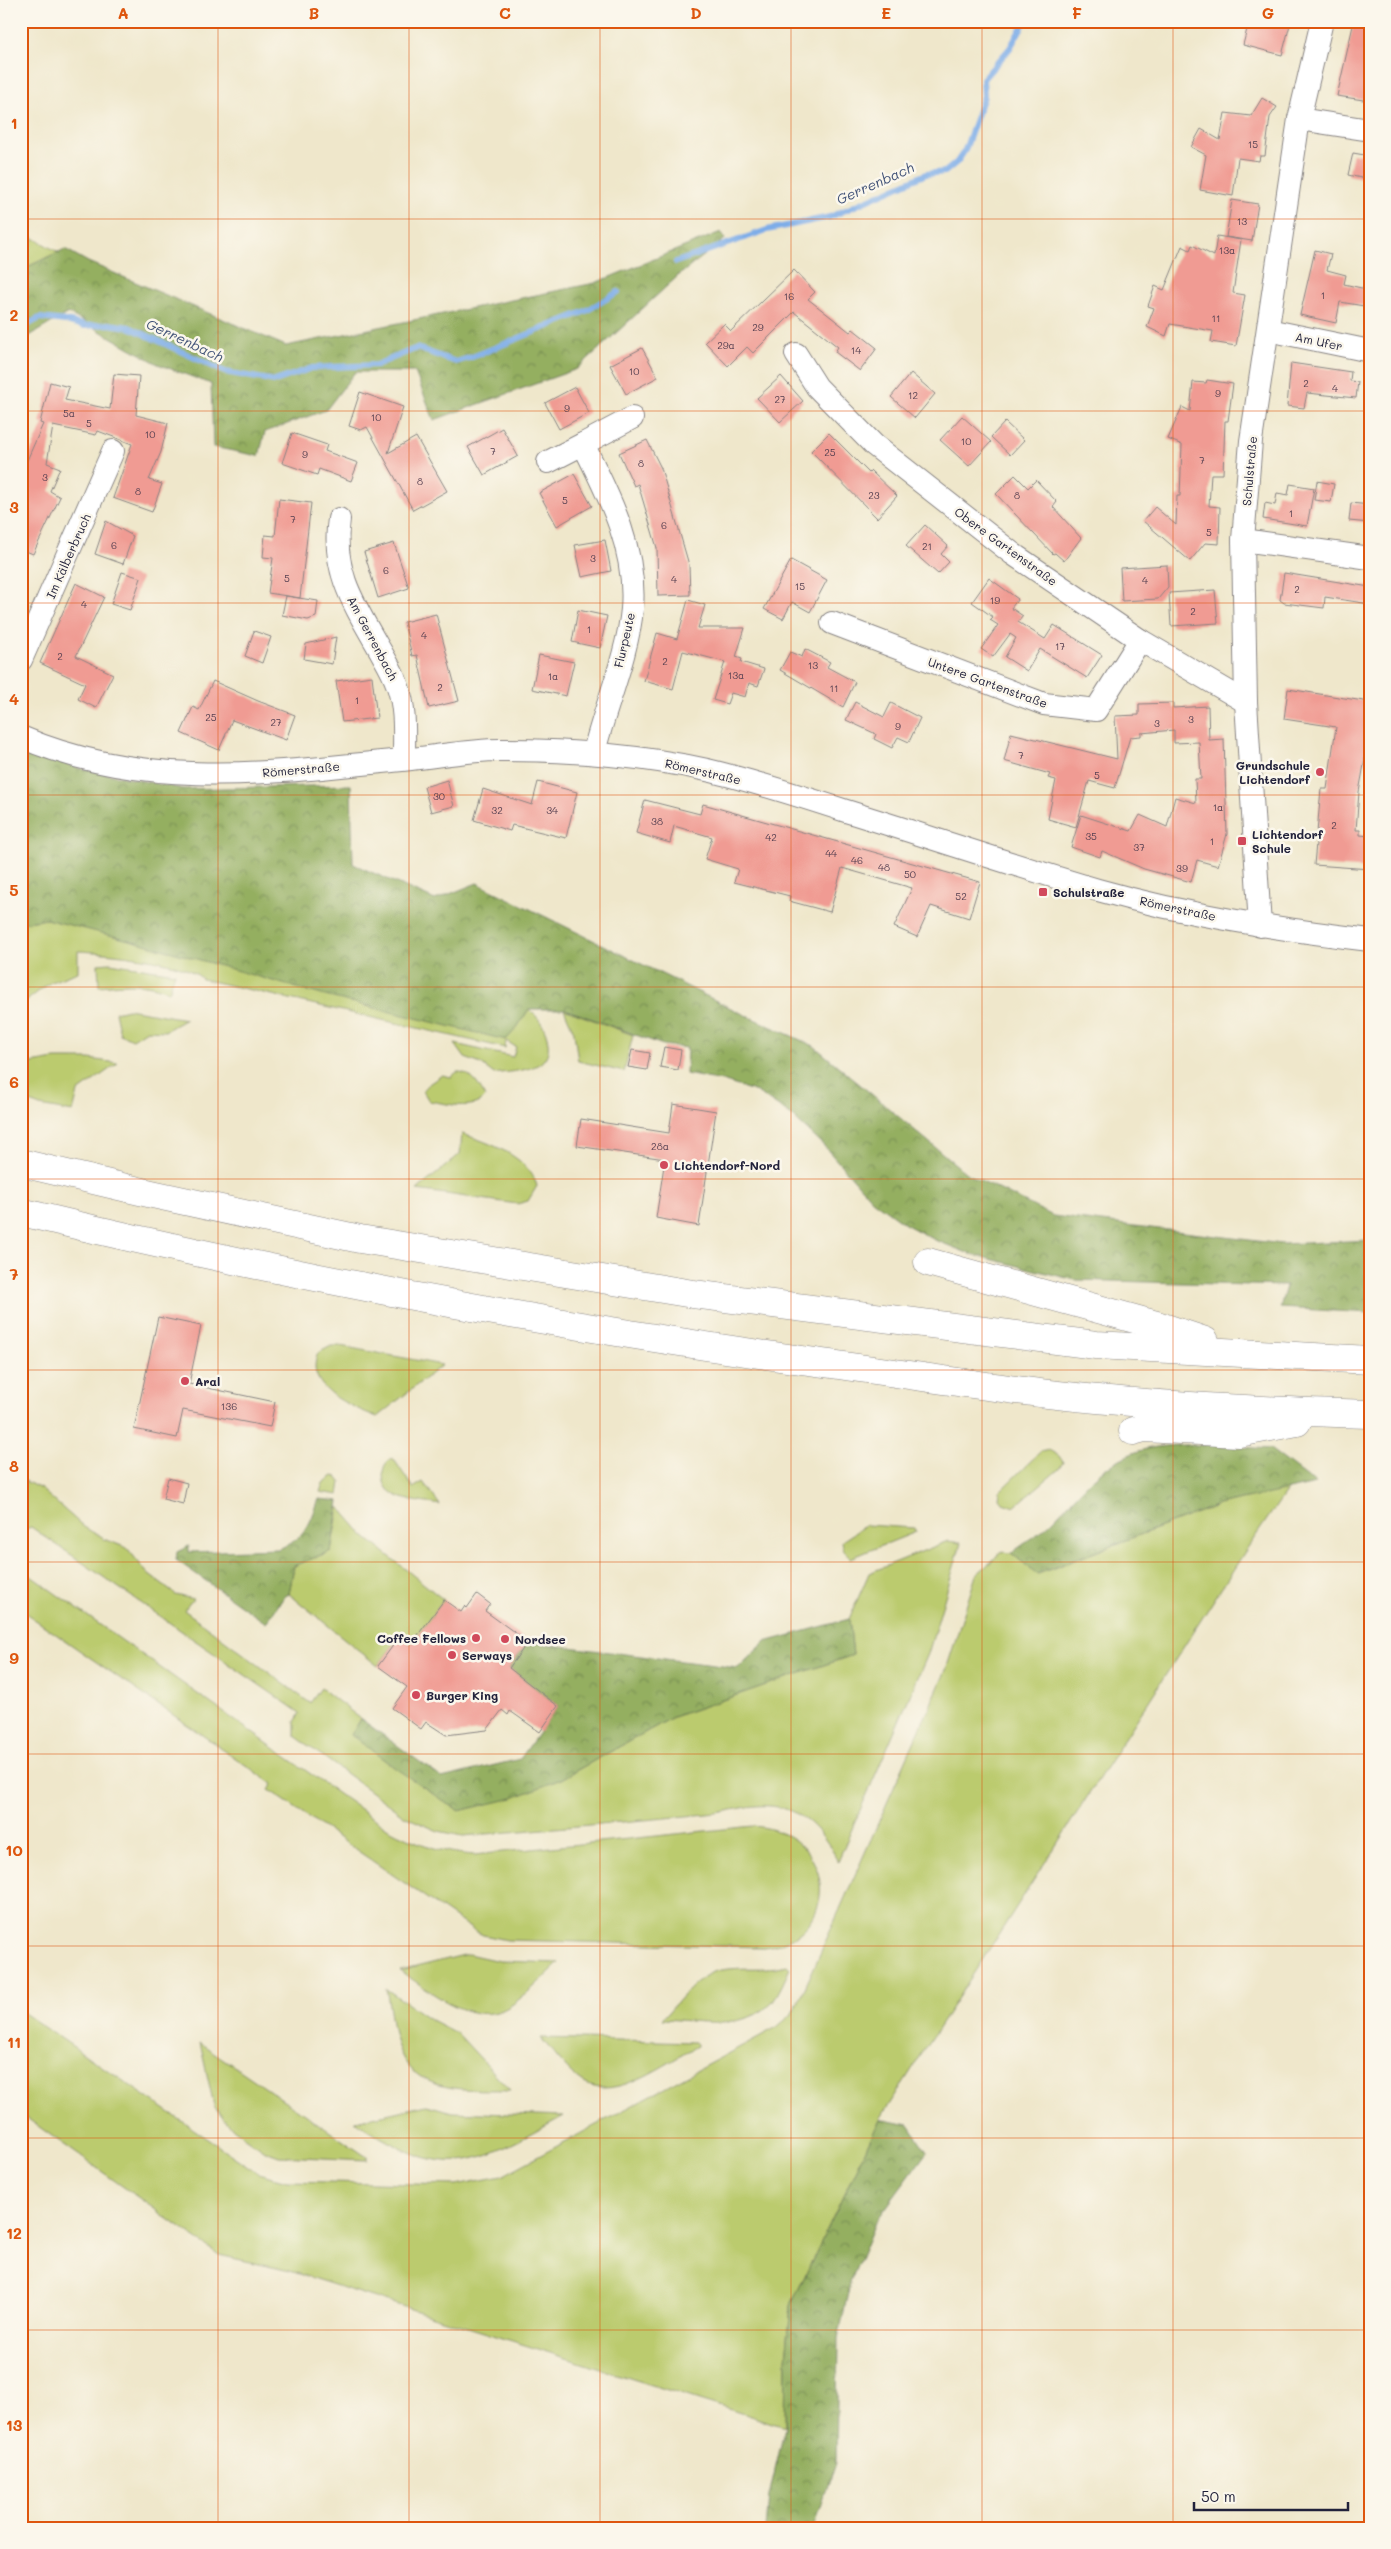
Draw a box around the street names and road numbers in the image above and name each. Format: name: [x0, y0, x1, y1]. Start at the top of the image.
street label: Am Ufer: [1294, 328, 1344, 354]
street label: Schulstraße: [1238, 436, 1260, 506]
street label: Obere Gartenstraße: [951, 503, 1061, 589]
street label: Im Kälberbruch: [42, 511, 94, 601]
street label: Am Gerrenbach: [344, 593, 402, 683]
street label: Flurpeute: [610, 611, 638, 669]
street label: Untere Gartenstraße: [926, 653, 1050, 711]
street label: Römerstraße: [663, 754, 743, 788]
street label: Römerstraße: [262, 758, 340, 780]
street label: Römerstraße: [1138, 892, 1218, 924]

